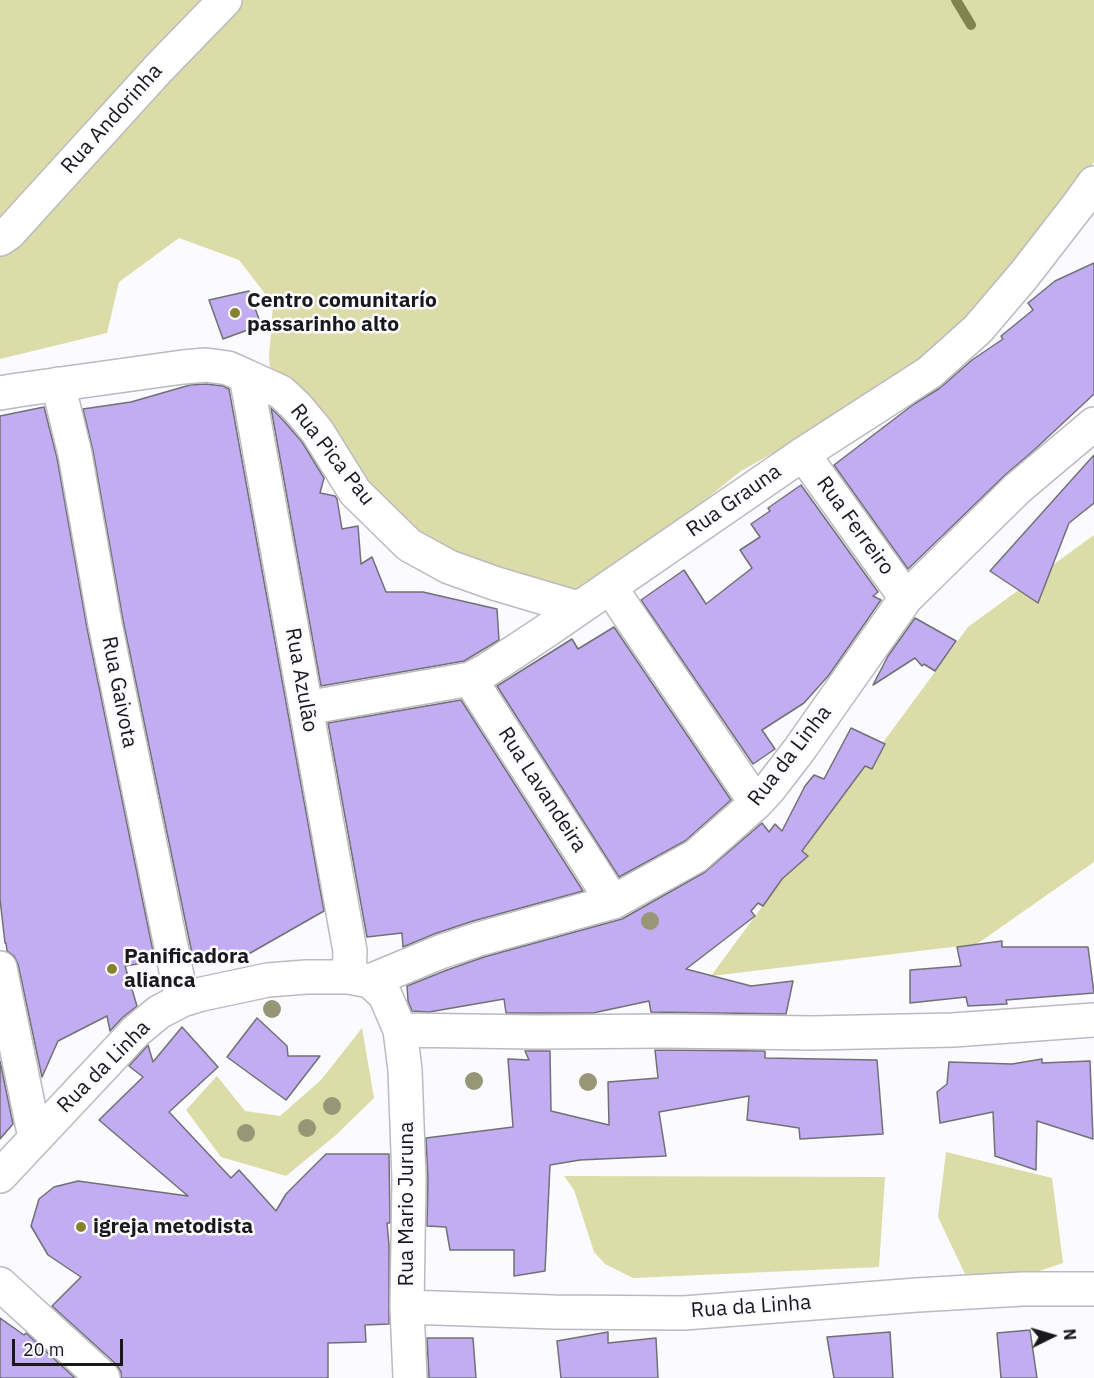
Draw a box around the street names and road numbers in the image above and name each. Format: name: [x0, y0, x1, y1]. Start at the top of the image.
street label: Rua Andorinha: [56, 59, 168, 179]
street label: Rua Pica Pau: [285, 399, 379, 511]
street label: Rua Grauna: [682, 459, 786, 543]
street label: Rua Ferreiro: [811, 472, 899, 580]
street label: Rua Azulão: [279, 626, 323, 734]
street label: Rua Gaivota: [96, 634, 142, 750]
street label: Rua da Linha: [743, 701, 837, 811]
street label: Rua Lavandeira: [492, 723, 592, 857]
street label: Rua da Linha: [52, 1015, 156, 1119]
street label: Rua Mario Juruna: [394, 1122, 420, 1286]
street label: Rua da Linha: [690, 1290, 812, 1324]

